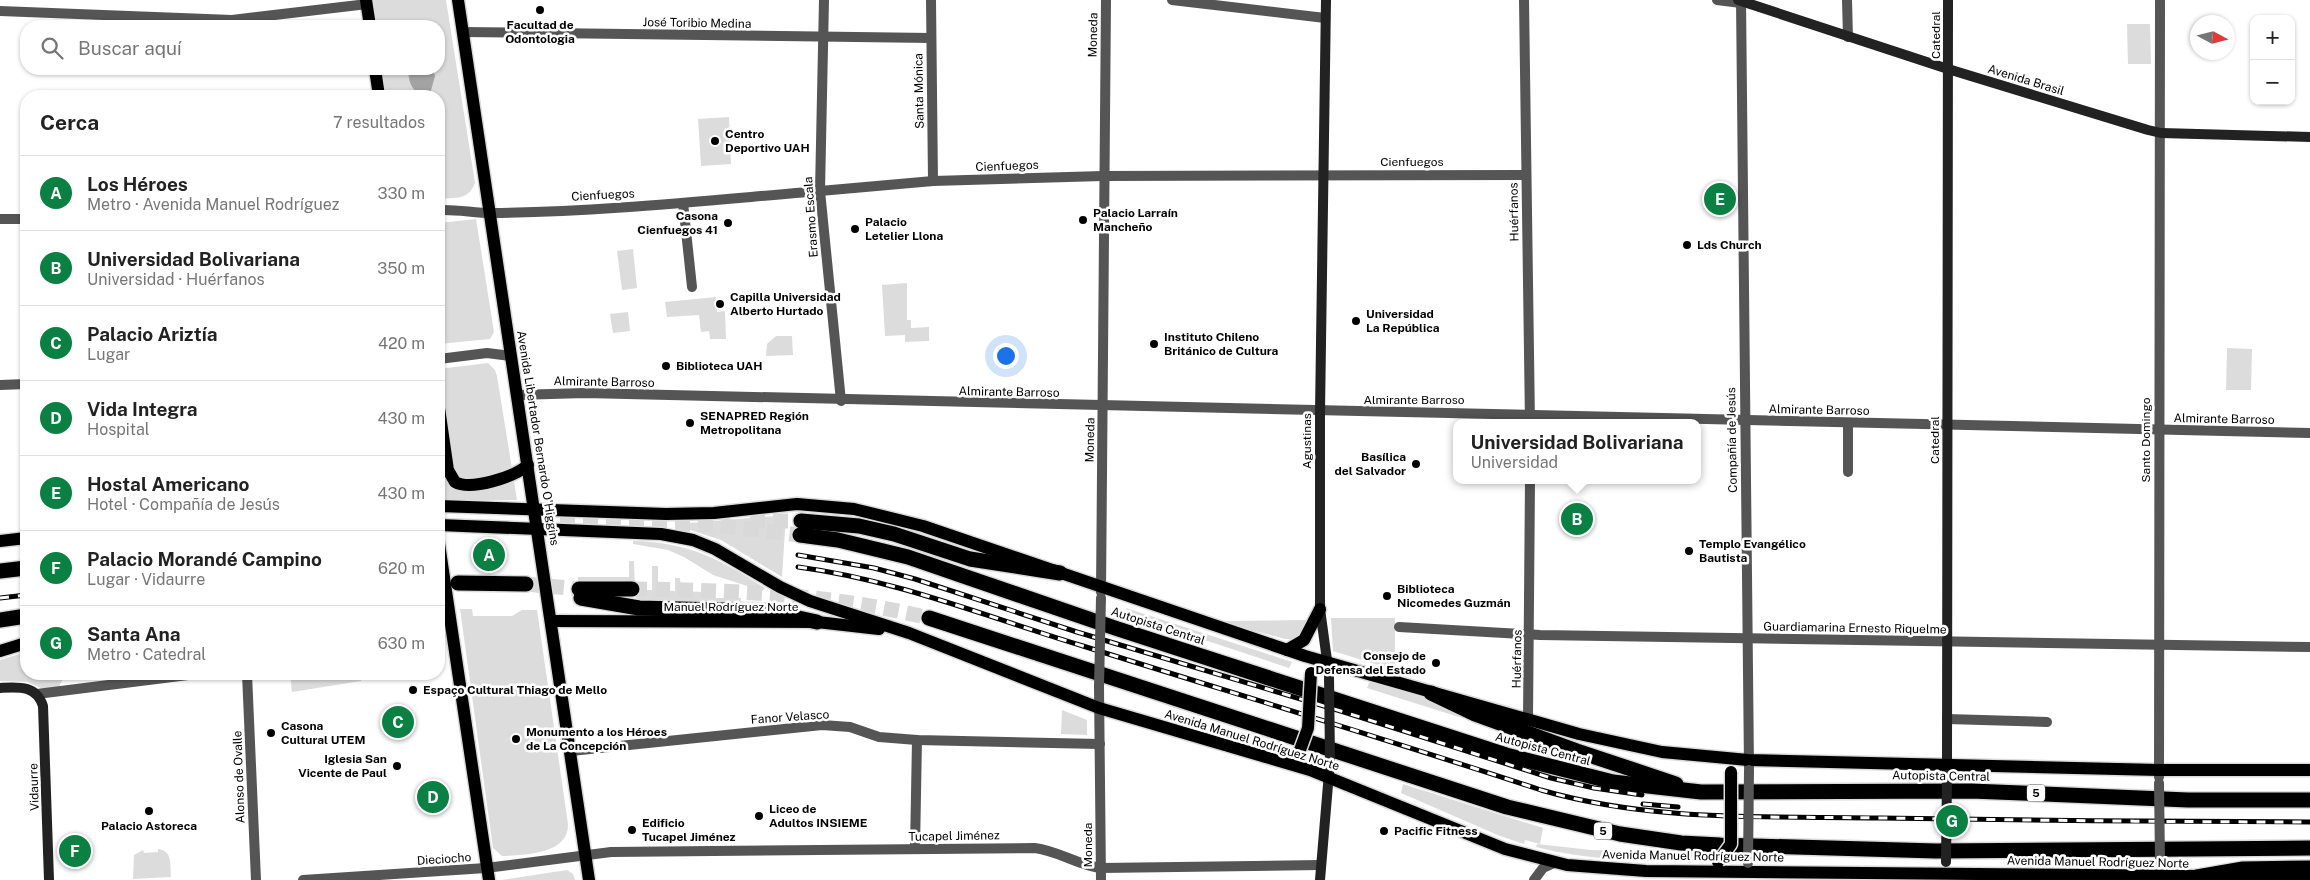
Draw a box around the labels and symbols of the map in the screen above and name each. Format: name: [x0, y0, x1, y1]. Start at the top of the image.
marker: Facultad de Odontologia: [534, 4, 546, 16]
street label: Catedral: [1929, 11, 1943, 59]
street label: Moneda: [1086, 12, 1100, 58]
street label: José Toribio Medina: [642, 15, 752, 31]
north arrow: [2190, 15, 2235, 60]
place label: Facultad de Odontologia: [505, 18, 575, 46]
street label: Santa Mónica: [911, 53, 927, 129]
street label: Avenida Brasil: [1986, 62, 2066, 98]
place label: Centro Deportivo UAH: [725, 127, 810, 155]
marker: Centro Deportivo UAH: [709, 135, 721, 147]
street label: Cienfuegos: [1380, 155, 1444, 169]
street label: Cienfuegos: [975, 158, 1039, 174]
street label: Erasmo Escala: [801, 176, 821, 258]
pin: E: [1704, 180, 1736, 218]
street label: Huérfanos: [1506, 182, 1522, 242]
street label: Cienfuegos: [571, 186, 635, 204]
place label: Palacio Larraín Mancheño: [1093, 206, 1178, 234]
place label: Casona Cienfuegos 41: [637, 209, 718, 237]
marker: Palacio Larraín Mancheño: [1077, 214, 1089, 226]
place label: Palacio Letelier Llona: [865, 215, 943, 243]
marker: Casona Cienfuegos 41: [722, 217, 734, 229]
marker: Palacio Letelier Llona: [849, 223, 861, 235]
place label: Lds Church: [1697, 238, 1762, 252]
marker: Lds Church: [1681, 239, 1693, 251]
place label: Capilla Universidad Alberto Hurtado: [730, 290, 841, 318]
marker: Capilla Universidad Alberto Hurtado: [714, 298, 726, 310]
place label: Universidad La República: [1366, 307, 1440, 335]
marker: Universidad La República: [1350, 315, 1362, 327]
street label: Avenida Libertador Bernardo O'Higgins: [514, 329, 562, 547]
place label: Instituto Chileno Británico de Cultura: [1164, 330, 1279, 358]
marker: Instituto Chileno Británico de Cultura: [1148, 338, 1160, 350]
your location: [993, 343, 1019, 369]
place label: Biblioteca UAH: [676, 359, 762, 373]
marker: Biblioteca UAH: [660, 360, 672, 372]
street label: Almirante Barroso: [553, 374, 655, 390]
street label: Almirante Barroso: [958, 384, 1060, 400]
street label: Compañía de Jesús: [1724, 387, 1740, 493]
street label: Almirante Barroso: [1363, 393, 1465, 407]
street label: Santo Domingo: [2139, 397, 2153, 482]
street label: Almirante Barroso: [1768, 402, 1870, 418]
place label: SENAPRED Región Metropolitana: [700, 409, 809, 437]
street label: Almirante Barroso: [2173, 411, 2275, 427]
street label: Agustinas: [1300, 413, 1314, 469]
street label: Catedral: [1928, 416, 1942, 464]
marker: SENAPRED Región Metropolitana: [684, 417, 696, 429]
street label: Moneda: [1083, 417, 1097, 463]
place label: Basílica del Salvador: [1334, 450, 1406, 478]
marker: Basílica del Salvador: [1410, 458, 1422, 470]
pin: B: [1561, 500, 1593, 538]
pin: A: [473, 536, 505, 574]
place label: Templo Evangélico Bautista: [1699, 537, 1806, 565]
marker: Templo Evangélico Bautista: [1683, 545, 1695, 557]
place label: Biblioteca Nicomedes Guzmán: [1397, 582, 1511, 610]
marker: Biblioteca Nicomedes Guzmán: [1381, 590, 1393, 602]
street label: Manuel Rodríguez Norte: [663, 600, 799, 614]
street label: Autopista Central: [1109, 604, 1207, 648]
street label: Guardiamarina Ernesto Riquelme: [1763, 619, 1947, 637]
street label: Huérfanos: [1509, 629, 1525, 689]
place label: Consejo de Defensa del Estado: [1315, 649, 1426, 677]
marker: Consejo de Defensa del Estado: [1430, 657, 1442, 669]
place label: Espaço Cultural Thiago de Mello: [423, 683, 607, 697]
marker: Espaço Cultural Thiago de Mello: [407, 684, 419, 696]
pin: C: [382, 703, 414, 741]
street label: Fanor Velasco: [750, 707, 830, 727]
street label: Avenida Manuel Rodríguez Norte: [1163, 707, 1341, 773]
place label: Casona Cultural UTEM: [281, 719, 365, 747]
place label: Monumento a los Héroes de La Concepción: [526, 725, 667, 753]
marker: Casona Cultural UTEM: [265, 727, 277, 739]
street label: Alonso de Ovalle: [230, 730, 248, 824]
street label: Autopista Central: [1494, 730, 1593, 769]
marker: Monumento a los Héroes de La Concepción: [510, 733, 522, 745]
place label: Iglesia San Vicente de Paul: [298, 752, 387, 780]
marker: Iglesia San Vicente de Paul: [391, 760, 403, 772]
street label: Vidaurre: [26, 763, 42, 811]
street label: Autopista Central: [1892, 768, 1990, 784]
pin: D: [417, 778, 449, 816]
road number: 5: [2027, 784, 2045, 801]
place label: Liceo de Adultos INSIEME: [769, 802, 867, 830]
pin: G: [1936, 802, 1968, 840]
marker: Palacio Astoreca: [143, 805, 155, 817]
marker: Liceo de Adultos INSIEME: [753, 810, 765, 822]
place label: Edificio Tucapel Jiménez: [642, 816, 736, 844]
place label: Palacio Astoreca: [101, 819, 197, 833]
road number: 5: [1594, 822, 1612, 839]
street label: Moneda: [1081, 823, 1095, 867]
marker: Edificio Tucapel Jiménez: [626, 824, 638, 836]
place label: Pacific Fitness: [1394, 824, 1478, 838]
marker: Pacific Fitness: [1378, 825, 1390, 837]
street label: Tucapel Jiménez: [908, 828, 1000, 844]
pin: F: [59, 832, 91, 870]
street label: Avenida Manuel Rodríguez Norte: [1602, 847, 1784, 865]
street label: Dieciocho: [416, 850, 472, 868]
street label: Avenida Manuel Rodríguez Norte: [2007, 853, 2189, 871]

